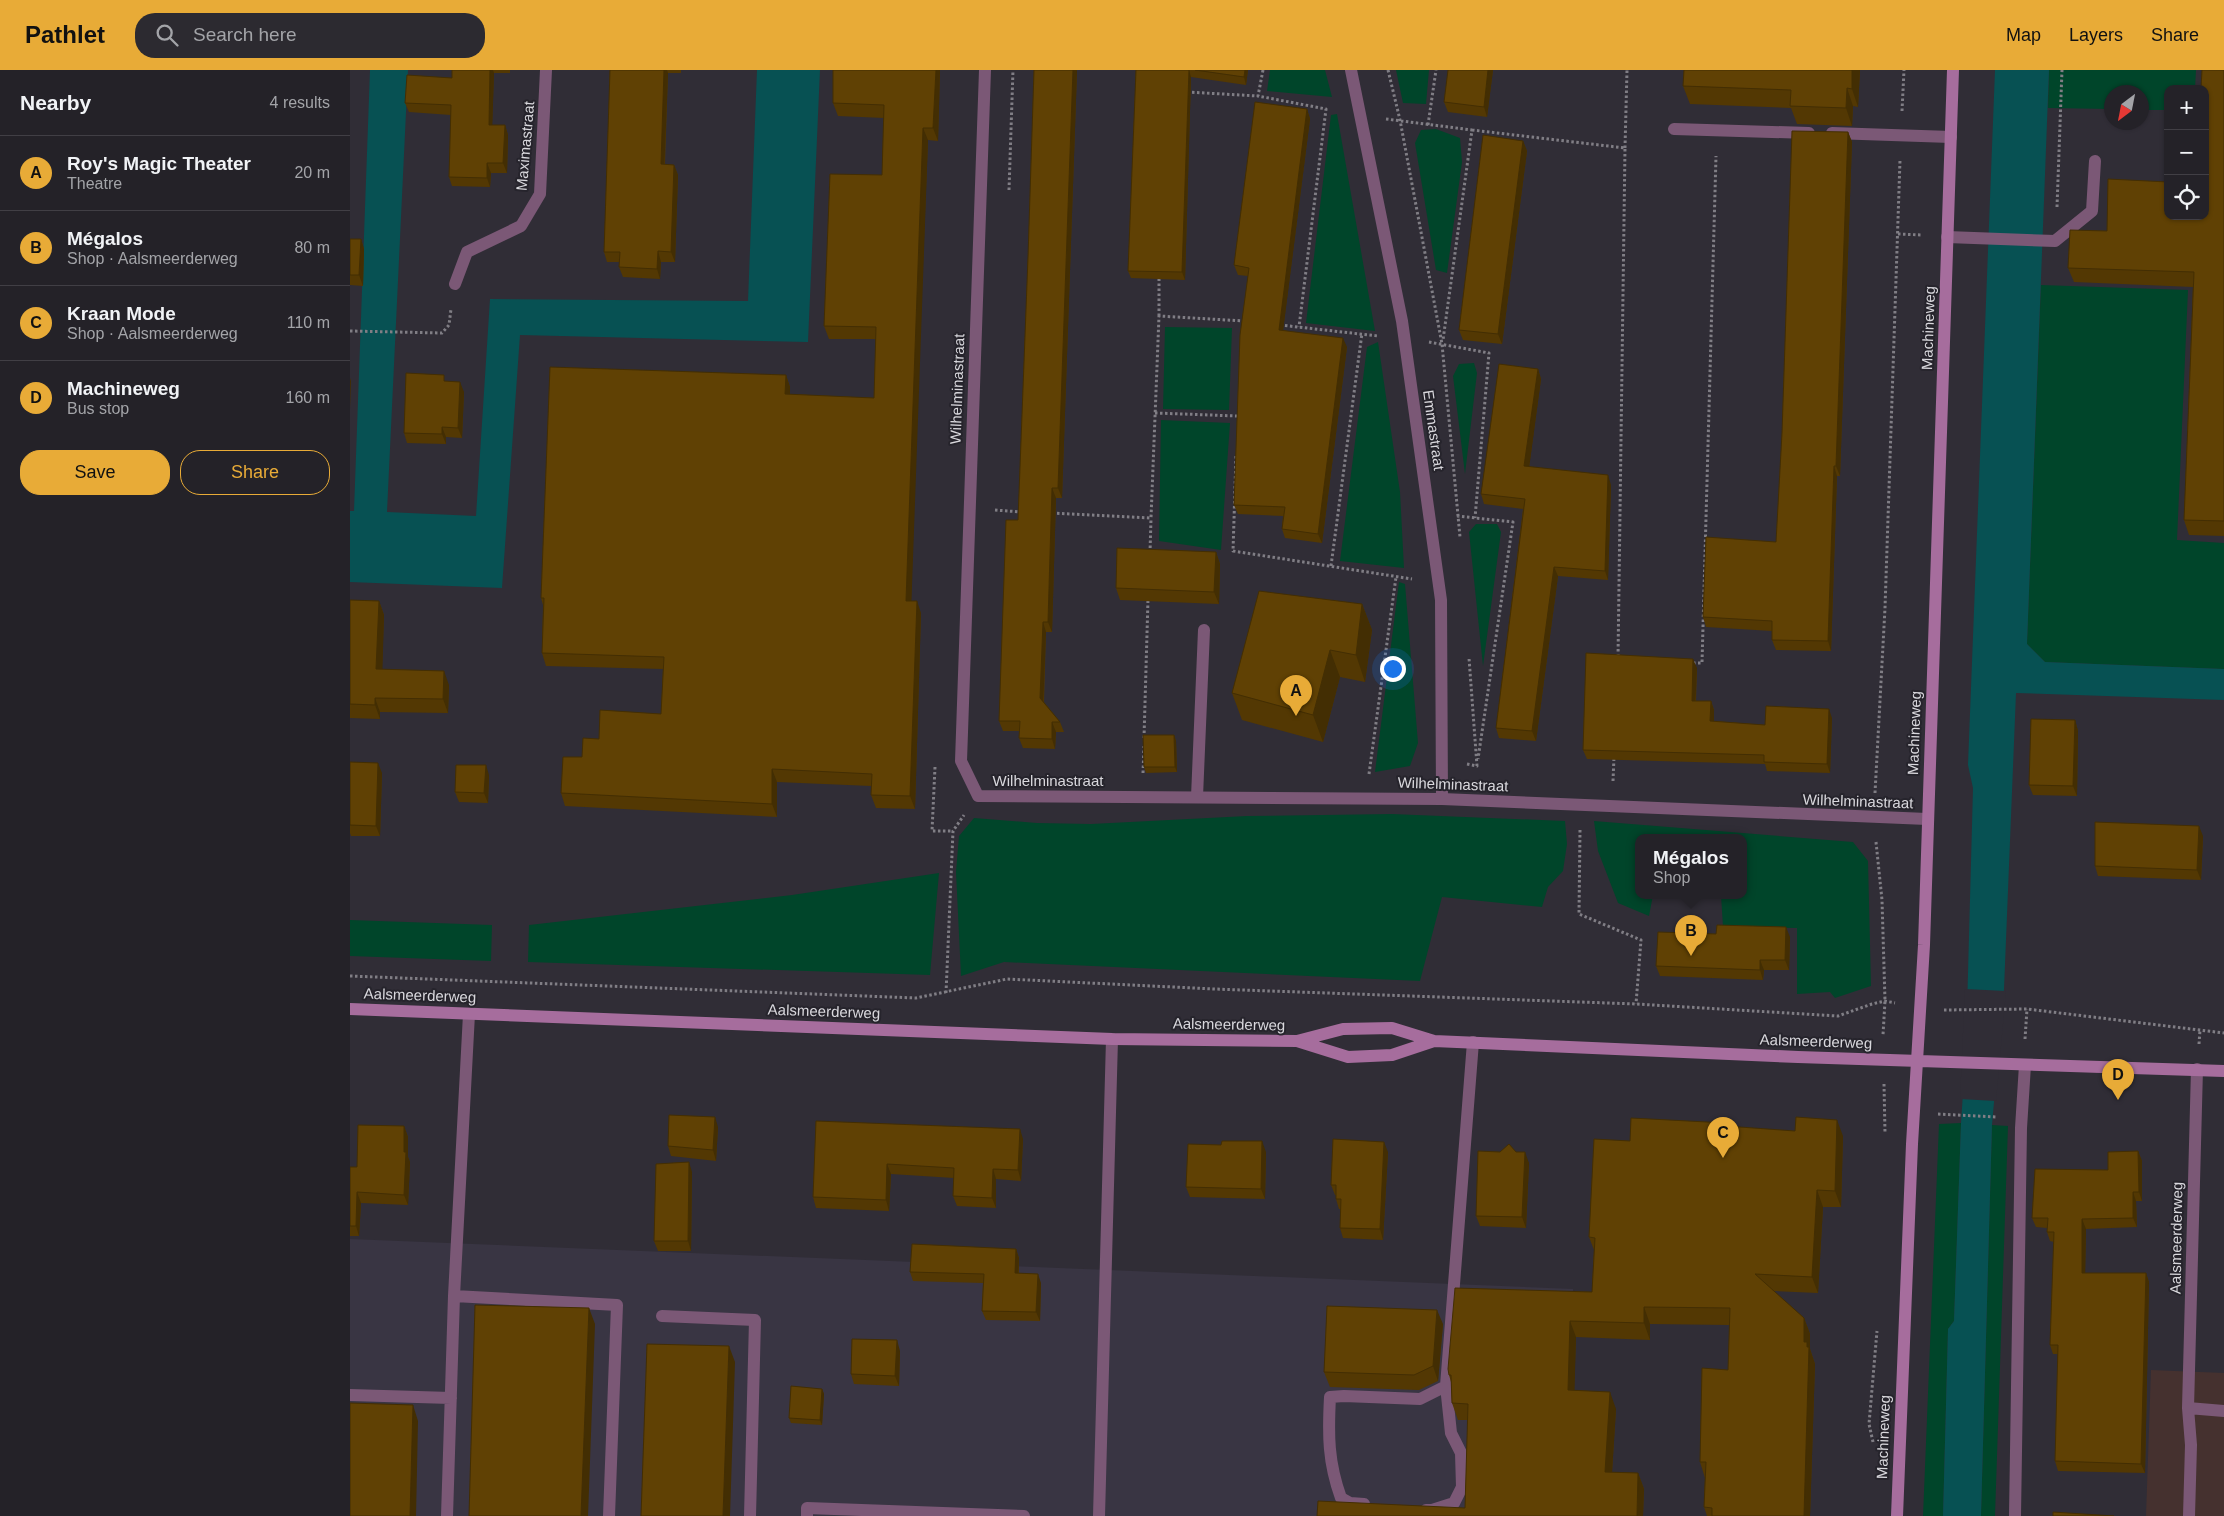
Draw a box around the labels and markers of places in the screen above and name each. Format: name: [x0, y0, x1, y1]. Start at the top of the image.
pin: A: [1280, 675, 1312, 716]
pin: B: [1675, 915, 1707, 956]
pin: D: [2102, 1059, 2134, 1100]
pin: C: [1707, 1117, 1739, 1158]

